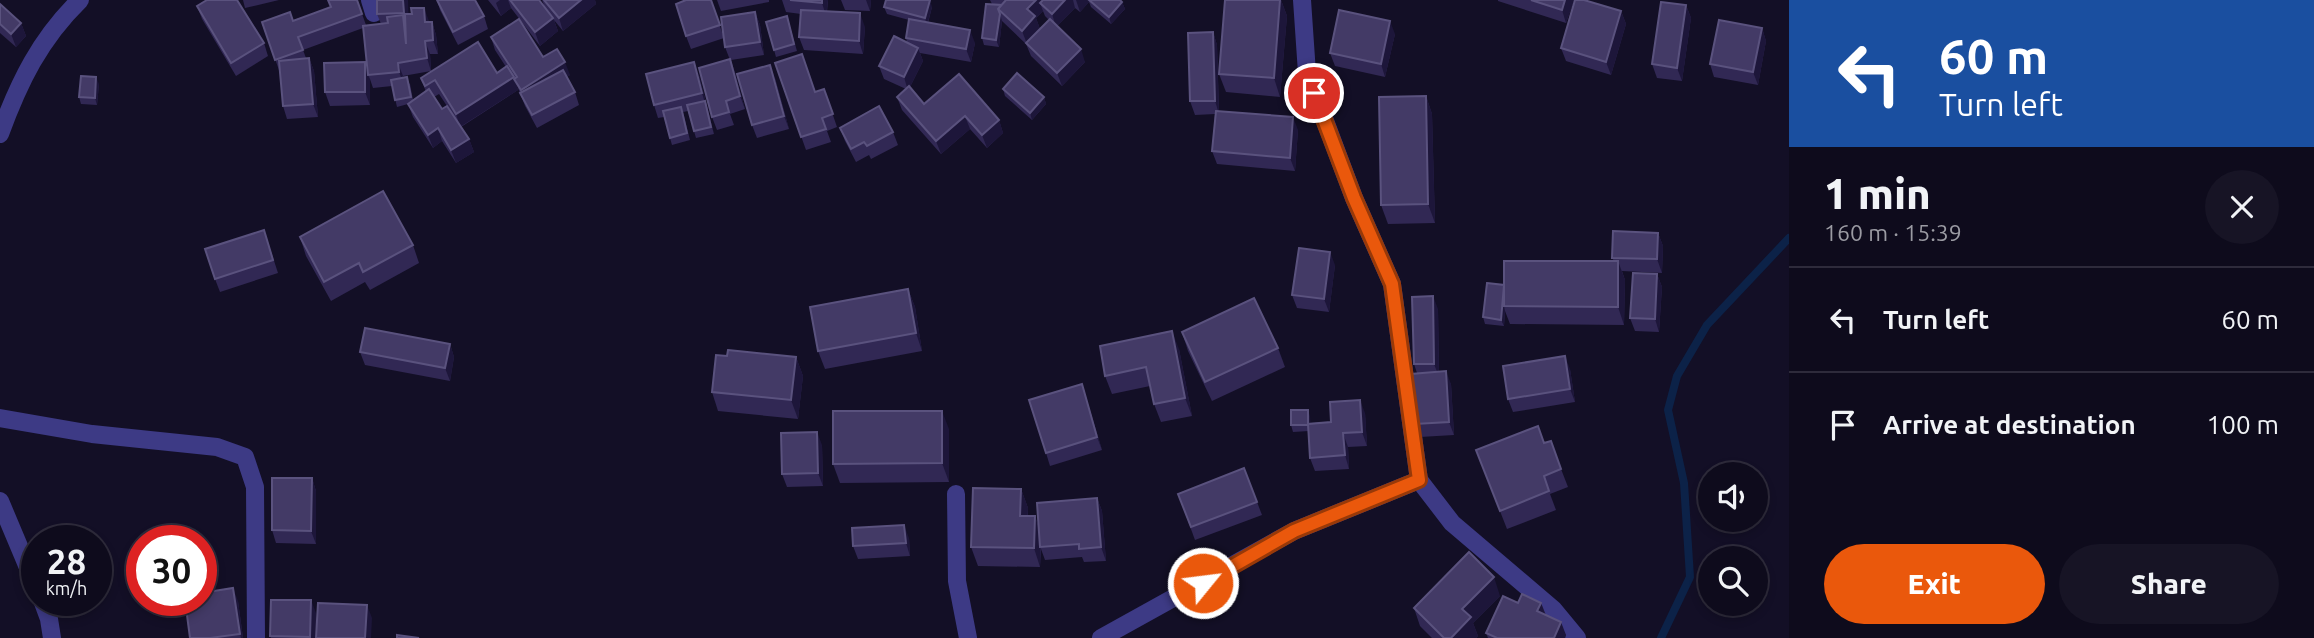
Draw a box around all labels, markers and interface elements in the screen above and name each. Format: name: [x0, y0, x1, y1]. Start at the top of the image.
icon: left: [1824, 28, 1915, 119]
text: 60 m: [1939, 28, 2048, 83]
pin: [1284, 63, 1344, 123]
icon: arrive: [1295, 74, 1333, 112]
text: Turn left: [1939, 86, 2063, 122]
text: 1 min: [1824, 170, 1931, 217]
button: close: [2205, 170, 2279, 244]
text: 160 m · 15:39: [1824, 220, 1962, 245]
icon: left: [1824, 301, 1862, 339]
text: Turn left: [1883, 305, 1989, 334]
text: 60 m: [2221, 305, 2279, 334]
icon: arrive: [1824, 406, 1862, 444]
text: Arrive at destination: [1883, 410, 2136, 439]
text: 100 m: [2207, 410, 2279, 439]
map controls: [1698, 462, 1768, 616]
button: sound: [1698, 462, 1768, 532]
speed limit sign: 30: [126, 525, 217, 616]
text: 28: [47, 541, 86, 581]
button: Exit: [1824, 544, 2045, 624]
button: Share: [2059, 544, 2279, 624]
position arrow: [1166, 546, 1240, 620]
button: search: [1698, 546, 1768, 616]
text: km/h: [46, 578, 87, 598]

